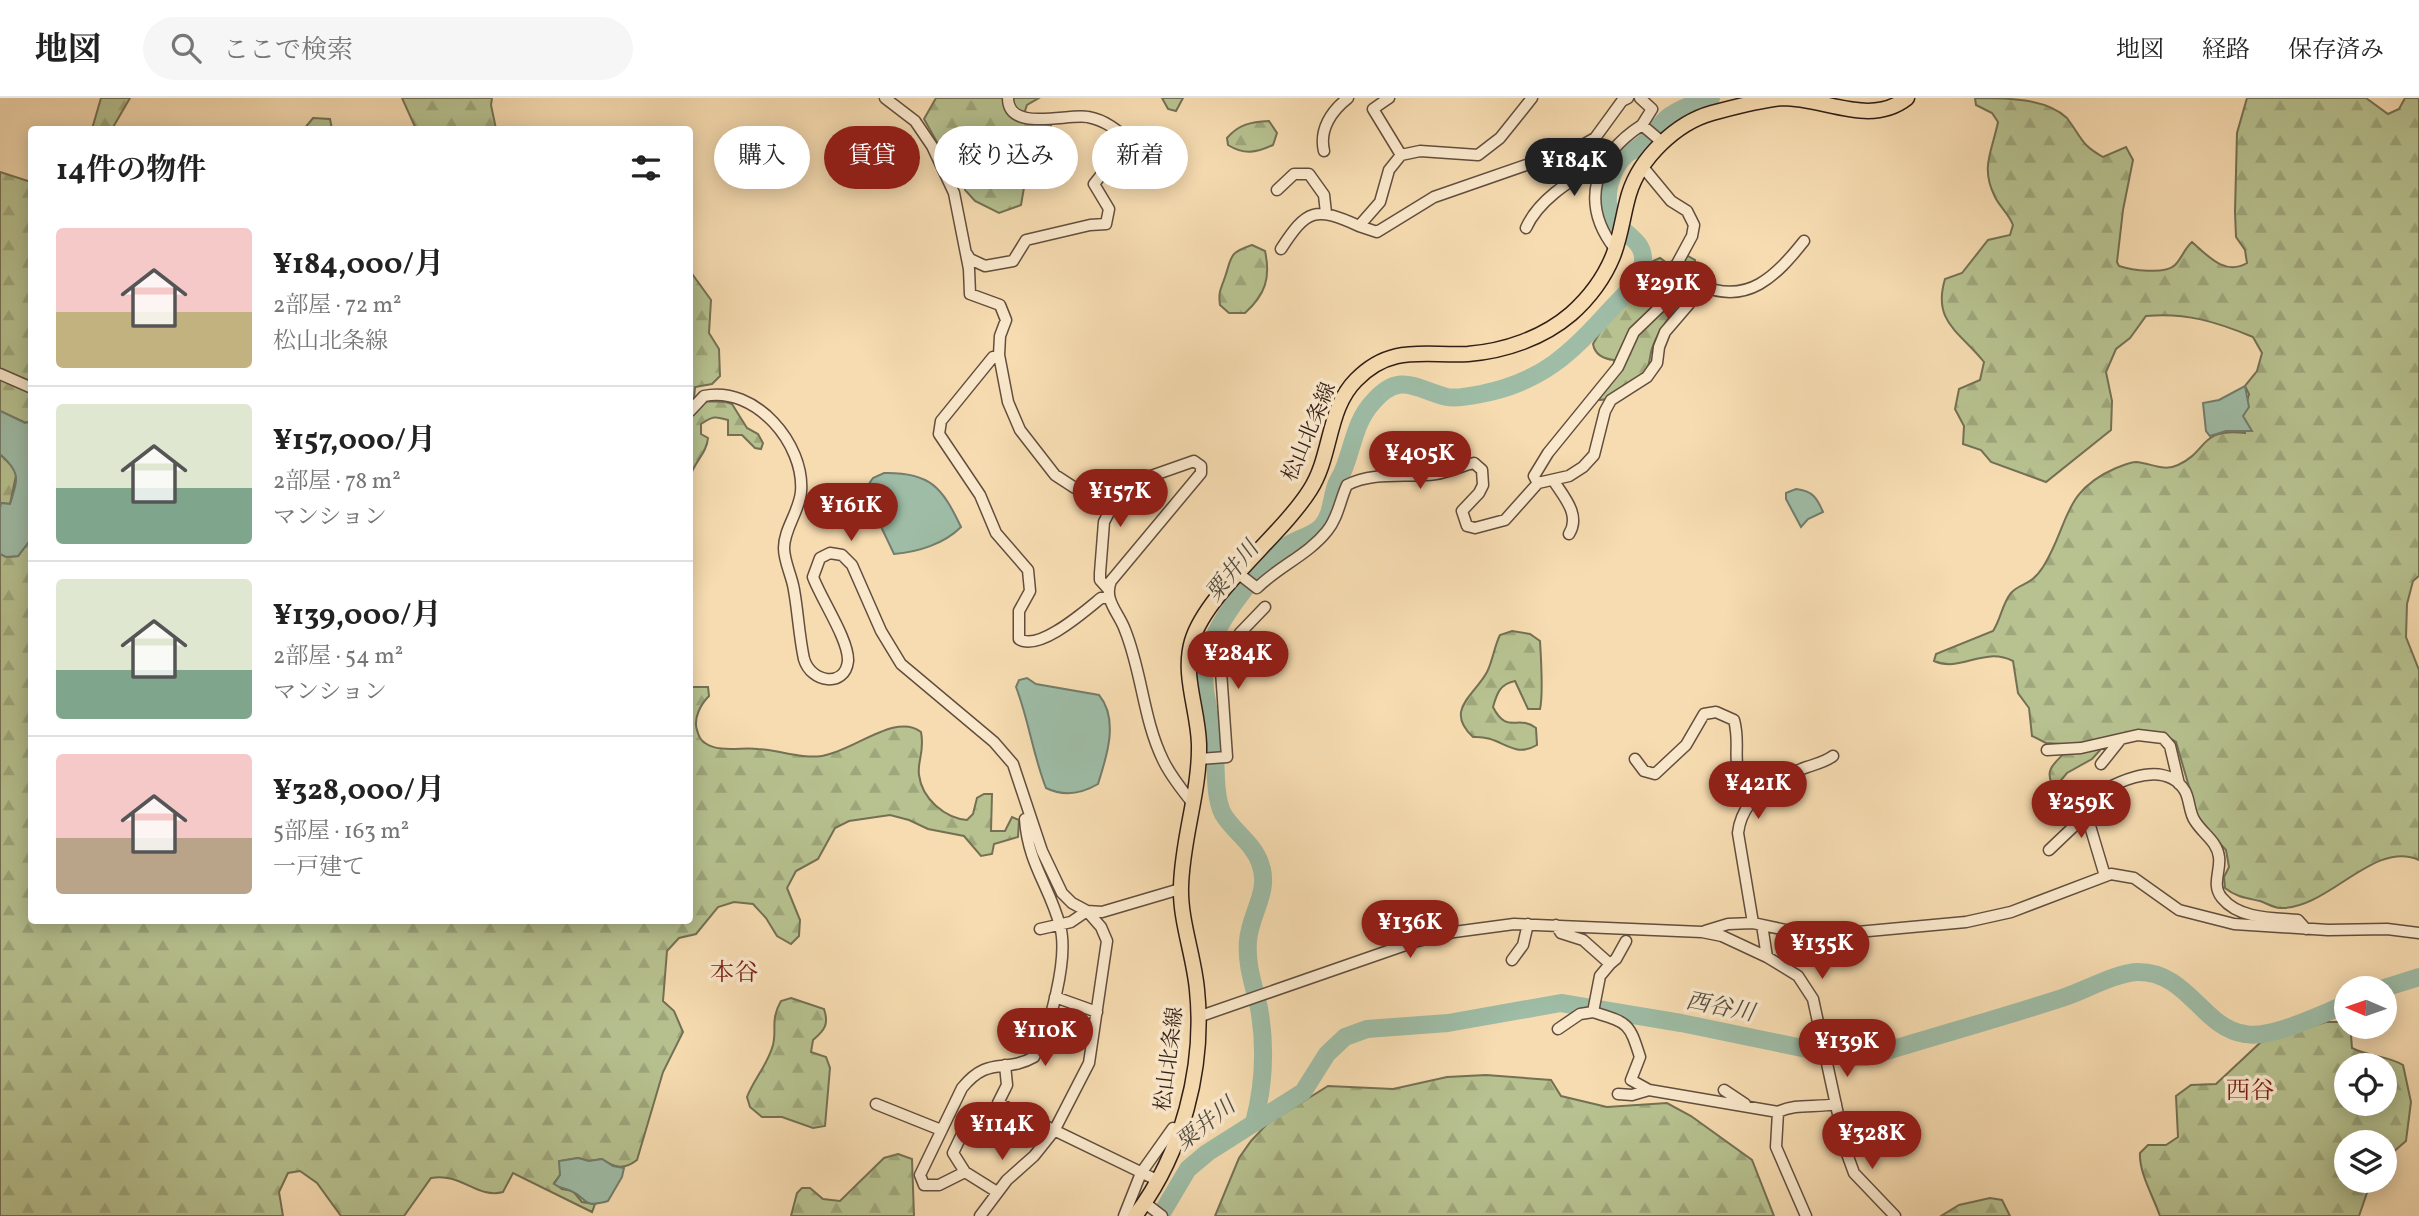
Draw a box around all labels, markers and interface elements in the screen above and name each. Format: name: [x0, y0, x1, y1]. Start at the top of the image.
search box: [143, 17, 633, 80]
text: 地図: [35, 29, 101, 75]
icon: search: [167, 29, 205, 67]
text: ここで検索: [223, 33, 353, 69]
text: 地図: [2116, 34, 2164, 68]
text: 経路: [2202, 34, 2250, 68]
text: 保存済み: [2288, 34, 2384, 68]
chip: 購入: [714, 126, 810, 189]
chip: 賃貸: [824, 126, 920, 189]
chip: 絞り込み: [934, 126, 1078, 189]
chip: 新着: [1092, 126, 1188, 189]
pin: ¥184K: [1525, 139, 1623, 198]
text: ¥184K: [1541, 145, 1607, 177]
icon: filters: [627, 149, 665, 187]
text: 14件の物件: [56, 150, 206, 192]
text: ¥184,000/月: [273, 244, 444, 286]
icon: home: [112, 256, 196, 340]
pin: ¥291K: [1619, 262, 1717, 321]
text: ¥291K: [1636, 268, 1700, 300]
text: 2部屋 · 72 m²: [273, 290, 402, 322]
text: 松山北条線: [273, 326, 388, 358]
street label: 松山北条線: [1276, 378, 1344, 486]
text: ¥157,000/月: [273, 420, 436, 462]
icon: home: [112, 432, 196, 516]
pin: ¥405K: [1371, 432, 1469, 491]
text: ¥405K: [1385, 438, 1455, 470]
text: 2部屋 · 78 m²: [273, 466, 401, 498]
pin: ¥157K: [1071, 470, 1169, 529]
text: ¥157K: [1089, 476, 1151, 508]
pin: ¥161K: [802, 484, 900, 543]
text: ¥161K: [820, 490, 882, 522]
text: マンション: [273, 502, 387, 534]
water label: 粟井川: [1199, 533, 1269, 609]
text: ¥139,000/月: [273, 595, 442, 637]
icon: home: [112, 607, 196, 691]
pin: ¥284K: [1189, 632, 1287, 691]
text: ¥284K: [1203, 638, 1273, 670]
text: 2部屋 · 54 m²: [273, 641, 403, 673]
text: マンション: [273, 677, 387, 709]
pin: ¥421K: [1709, 762, 1807, 821]
text: ¥421K: [1725, 768, 1791, 800]
text: ¥328,000/月: [273, 770, 445, 812]
pin: ¥259K: [2032, 780, 2130, 840]
icon: home: [112, 782, 196, 866]
text: ¥259K: [2048, 787, 2114, 819]
text: 5部屋 · 163 m²: [273, 816, 409, 848]
text: 一戸建て: [273, 852, 365, 884]
pin: ¥136K: [1361, 900, 1459, 960]
text: ¥136K: [1378, 907, 1442, 939]
pin: ¥135K: [1773, 922, 1871, 981]
text: ¥135K: [1790, 928, 1854, 960]
district label: 本谷: [710, 957, 758, 991]
north arrow: [2334, 976, 2398, 1040]
map controls: [2334, 976, 2397, 1193]
water label: 西谷川: [1683, 986, 1760, 1031]
street label: 松山北条線: [1149, 1005, 1191, 1113]
pin: ¥110K: [996, 1009, 1094, 1068]
text: ¥110K: [1013, 1015, 1077, 1047]
pin: ¥139K: [1798, 1020, 1896, 1079]
text: ¥139K: [1815, 1026, 1879, 1058]
button: locate: [2334, 1053, 2397, 1116]
district label: 西谷: [2226, 1075, 2274, 1109]
water label: 粟井川: [1169, 1089, 1245, 1159]
pin: ¥114K: [953, 1102, 1051, 1162]
text: ¥114K: [970, 1109, 1034, 1141]
pin: ¥328K: [1823, 1112, 1921, 1171]
text: ¥328K: [1838, 1118, 1906, 1150]
button: layers: [2334, 1130, 2397, 1193]

